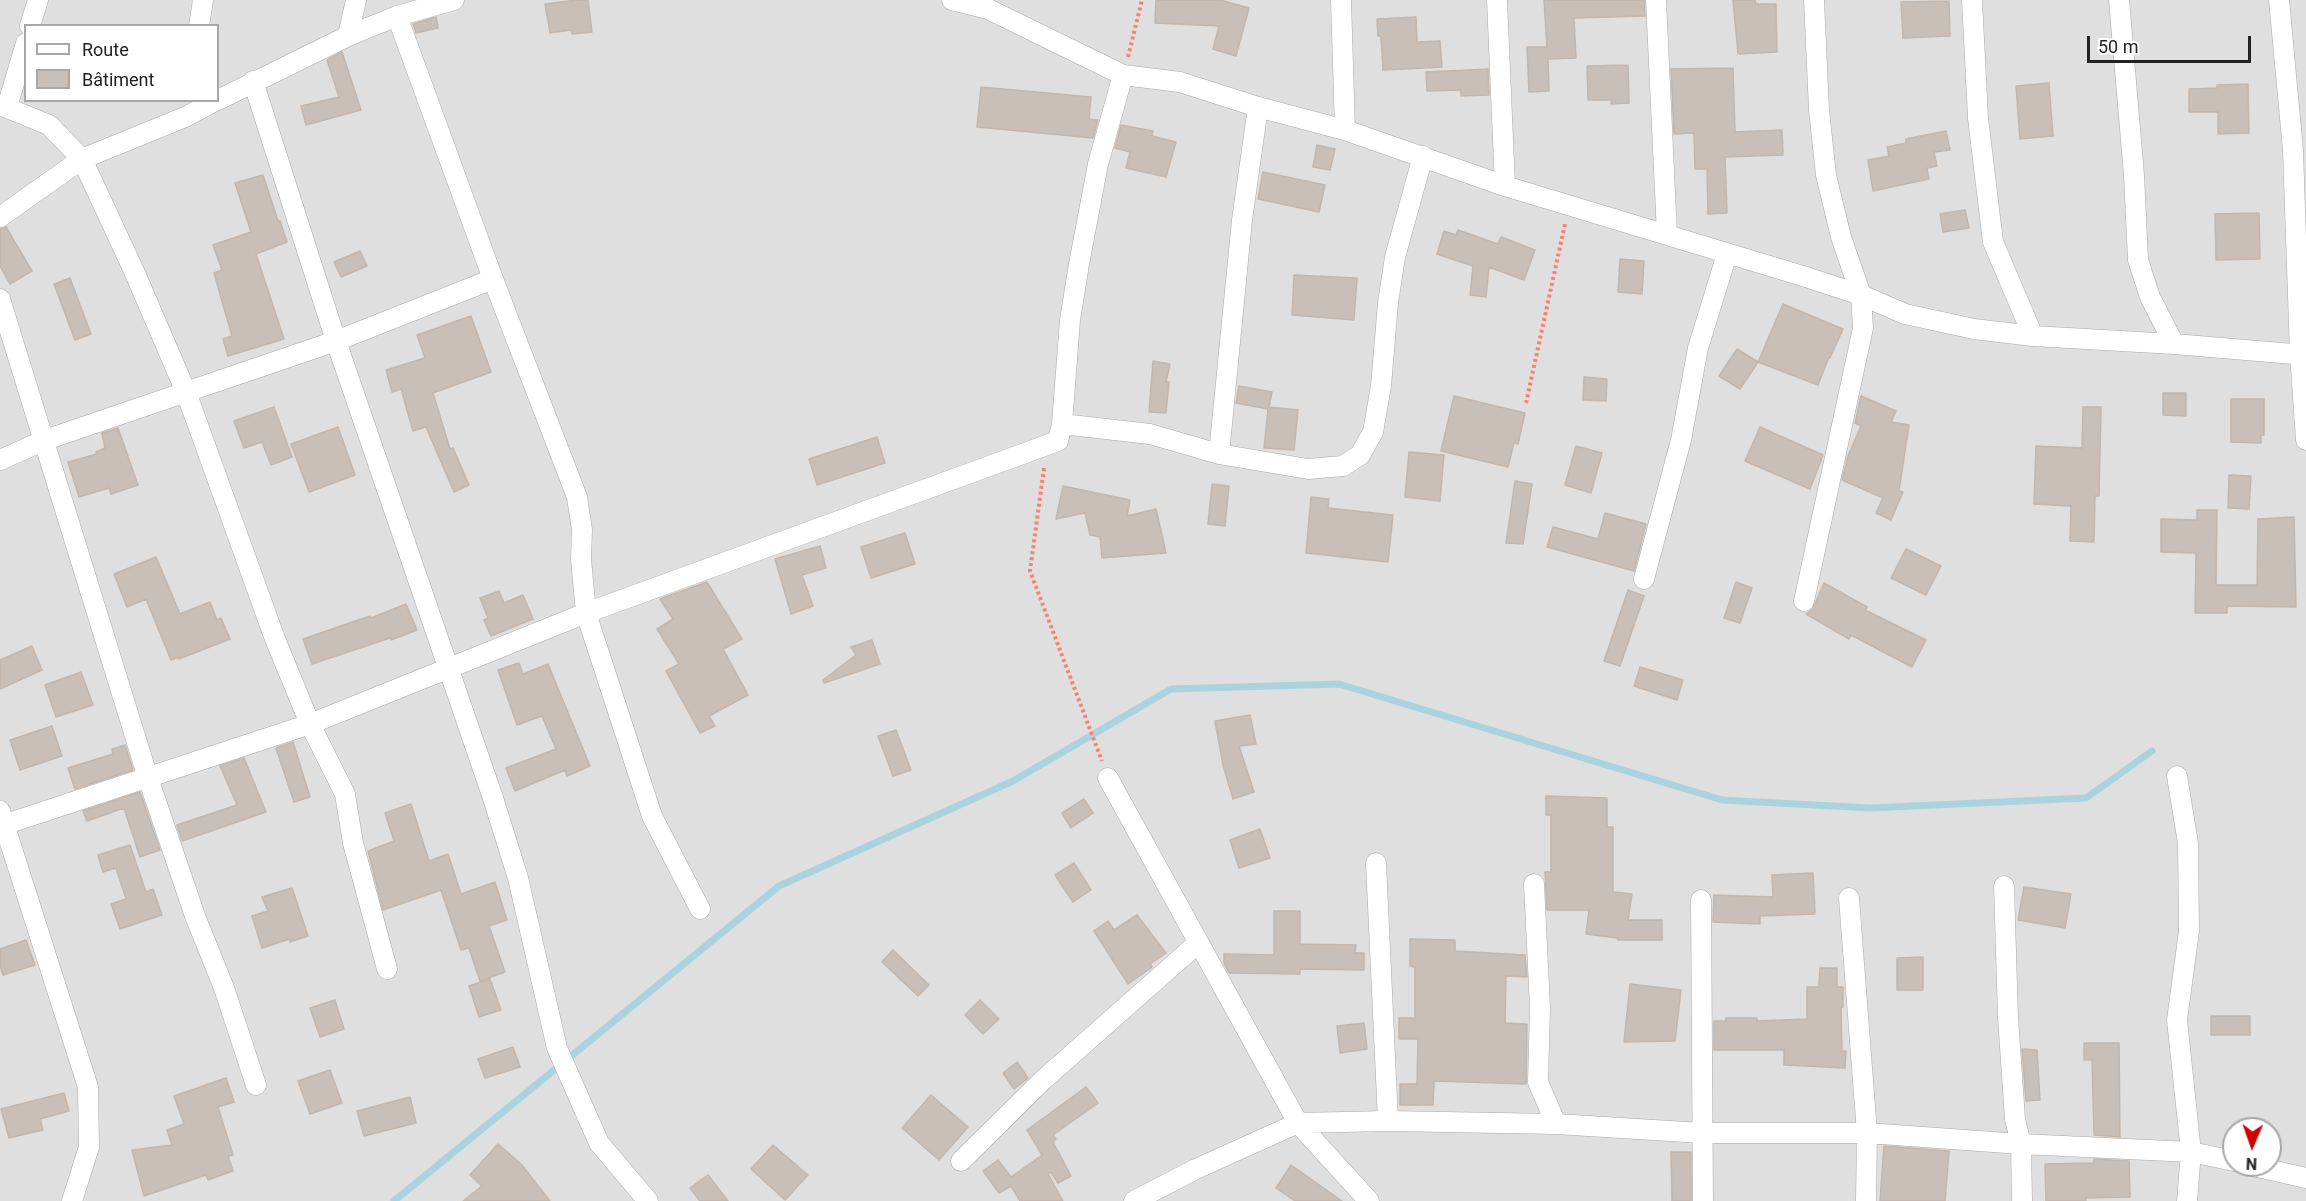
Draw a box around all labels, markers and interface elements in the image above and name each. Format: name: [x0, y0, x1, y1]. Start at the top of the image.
legend: [24, 24, 219, 102]
scale bar: [2090, 24, 2254, 62]
text: 50 m: [2098, 36, 2138, 57]
text: Route: [82, 39, 129, 60]
text: Bâtiment: [82, 69, 154, 90]
north arrow: [2222, 1117, 2282, 1177]
text: N: [2245, 1154, 2257, 1173]

